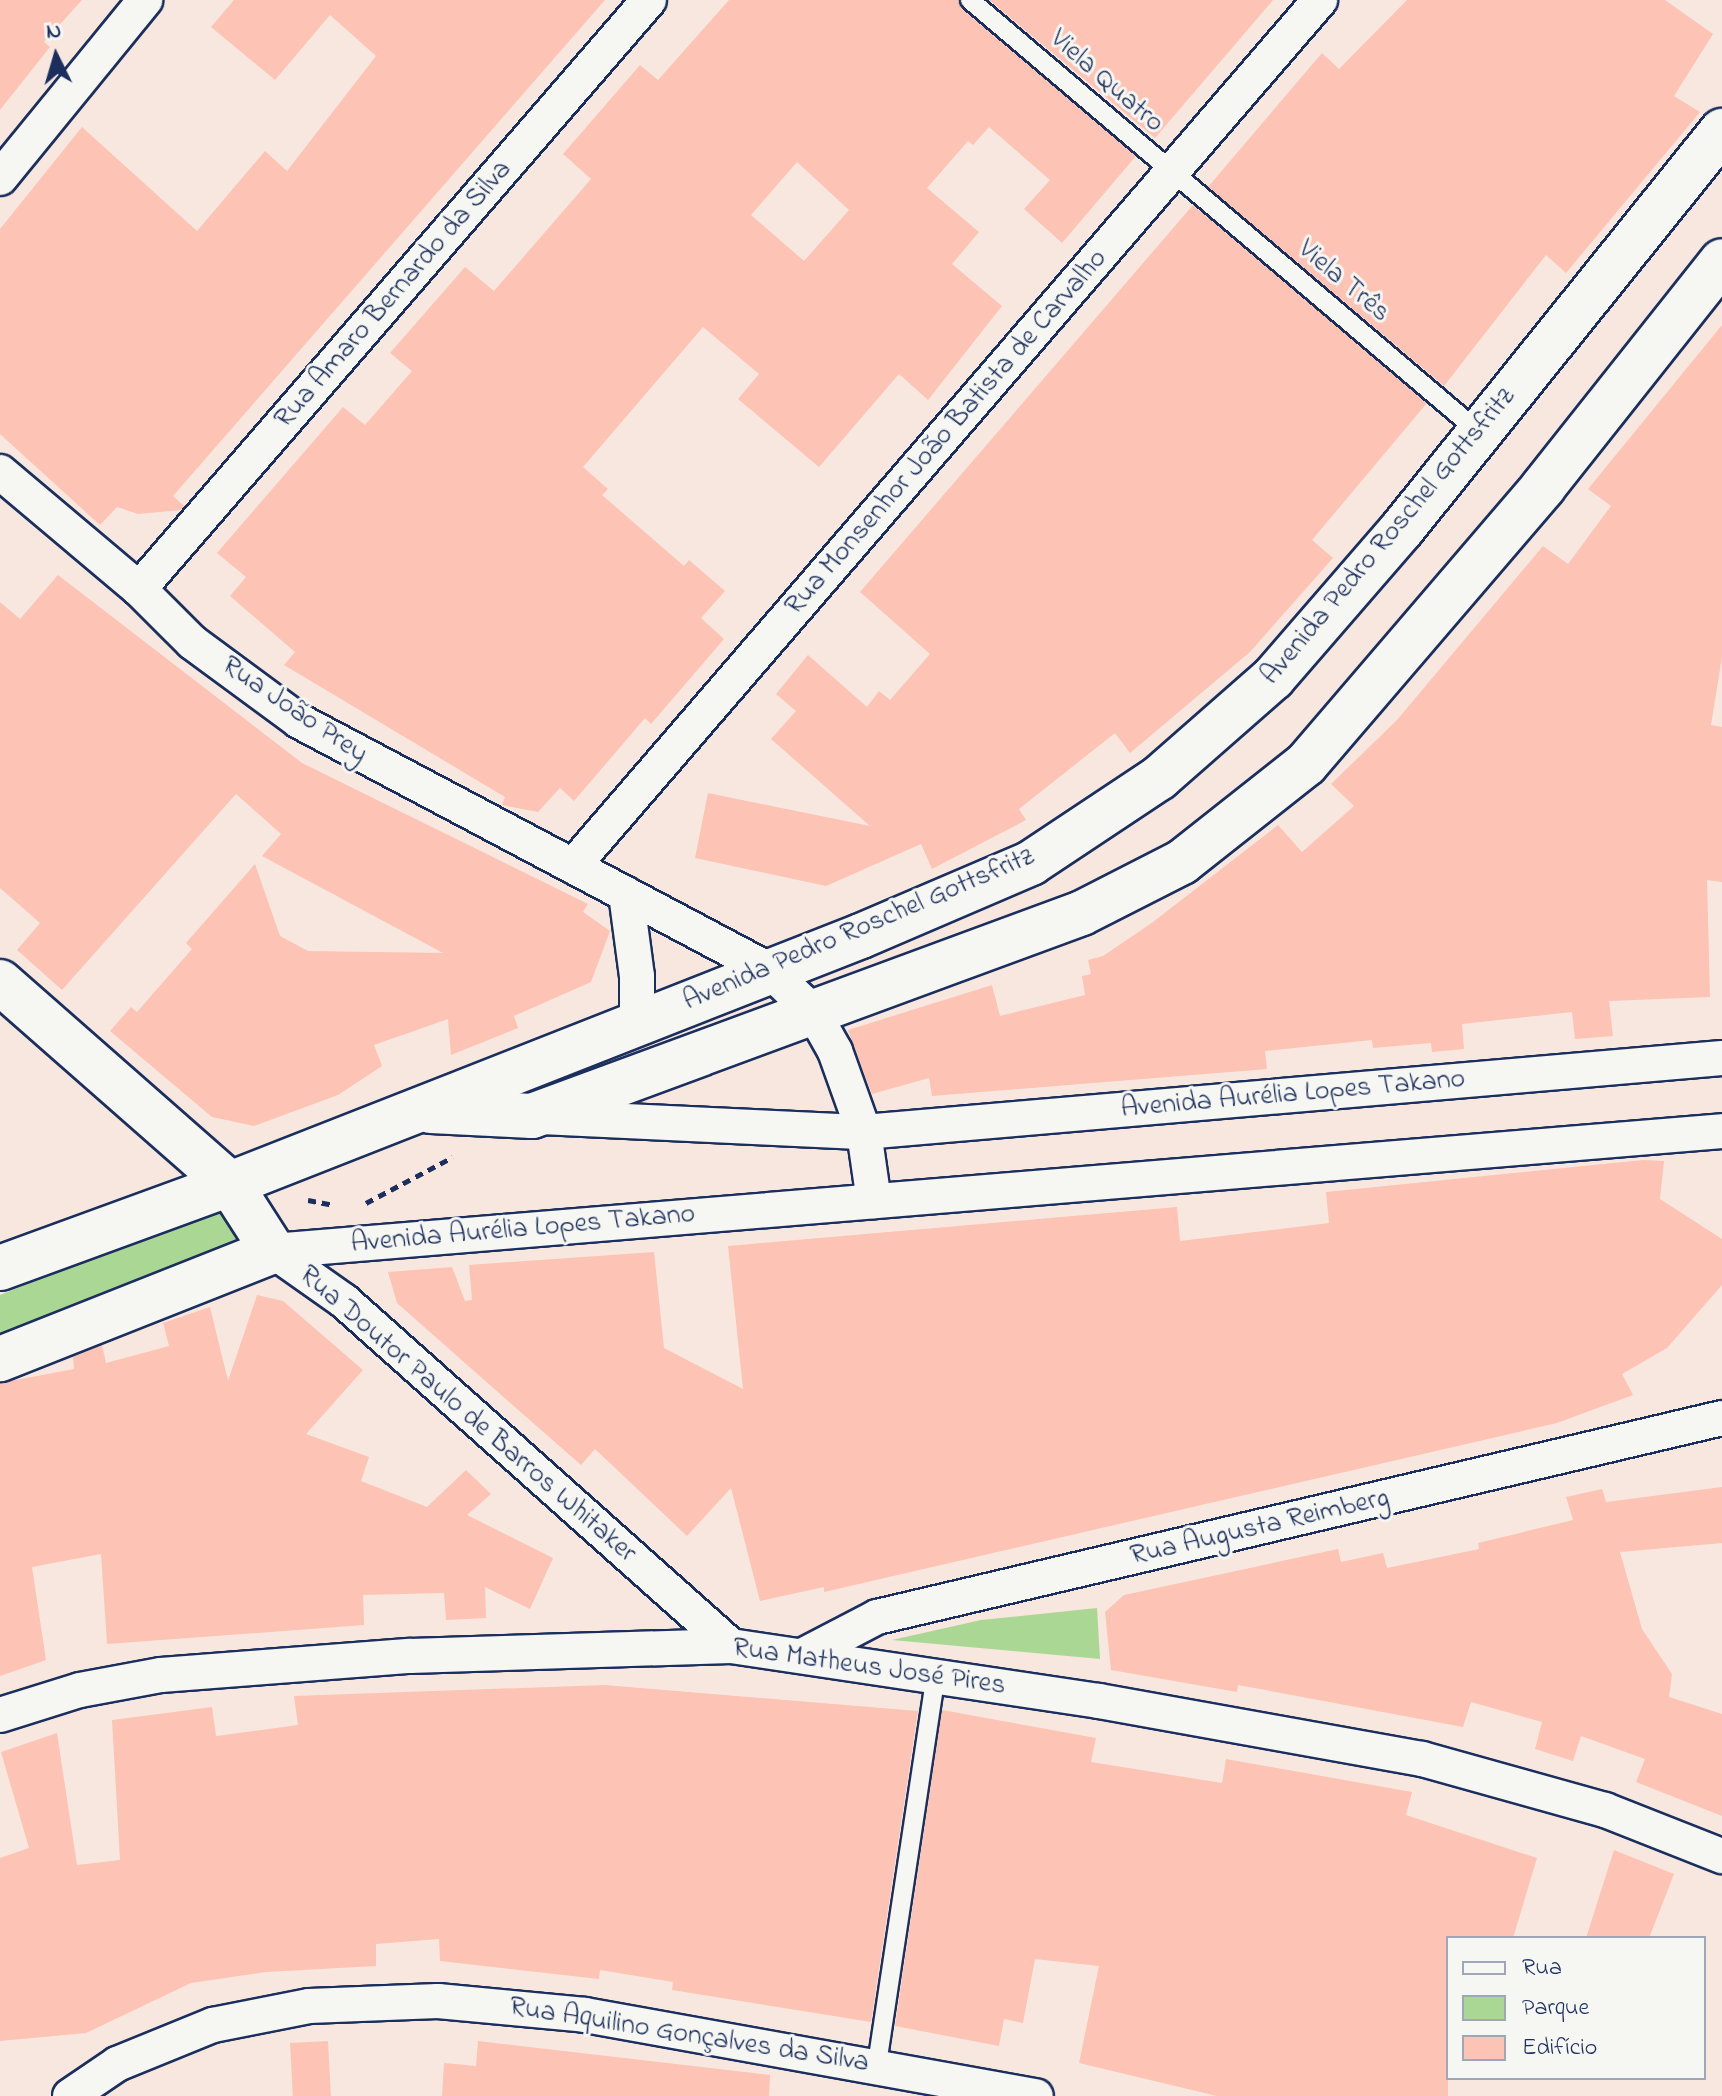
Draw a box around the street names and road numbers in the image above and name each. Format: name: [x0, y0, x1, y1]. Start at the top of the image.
street label: Viela Quatro: [1042, 23, 1170, 141]
street label: Rua Amaro Bernardo da Silva: [268, 154, 520, 436]
street label: Viela Três: [1290, 234, 1396, 330]
street label: Rua Monsenhor João Batista de Carvalho: [779, 243, 1115, 623]
street label: Avenida Pedro Roschel Gottsfritz: [1255, 382, 1523, 692]
street label: Rua João Prey: [215, 650, 373, 772]
street label: Avenida Pedro Roschel Gottsfritz: [679, 841, 1039, 1019]
street label: Avenida Aurélia Lopes Takano: [1120, 1063, 1466, 1127]
street label: Avenida Aurélia Lopes Takano: [350, 1198, 696, 1262]
street label: Rua Doutor Paulo de Barros Whitaker: [291, 1259, 643, 1571]
street label: Rua Augusta Reimberg: [1127, 1482, 1393, 1574]
street label: Rua Matheus José Pires: [730, 1632, 1008, 1704]
street label: Rua Aquilino Gonçalves da Silva: [507, 1991, 871, 2081]

